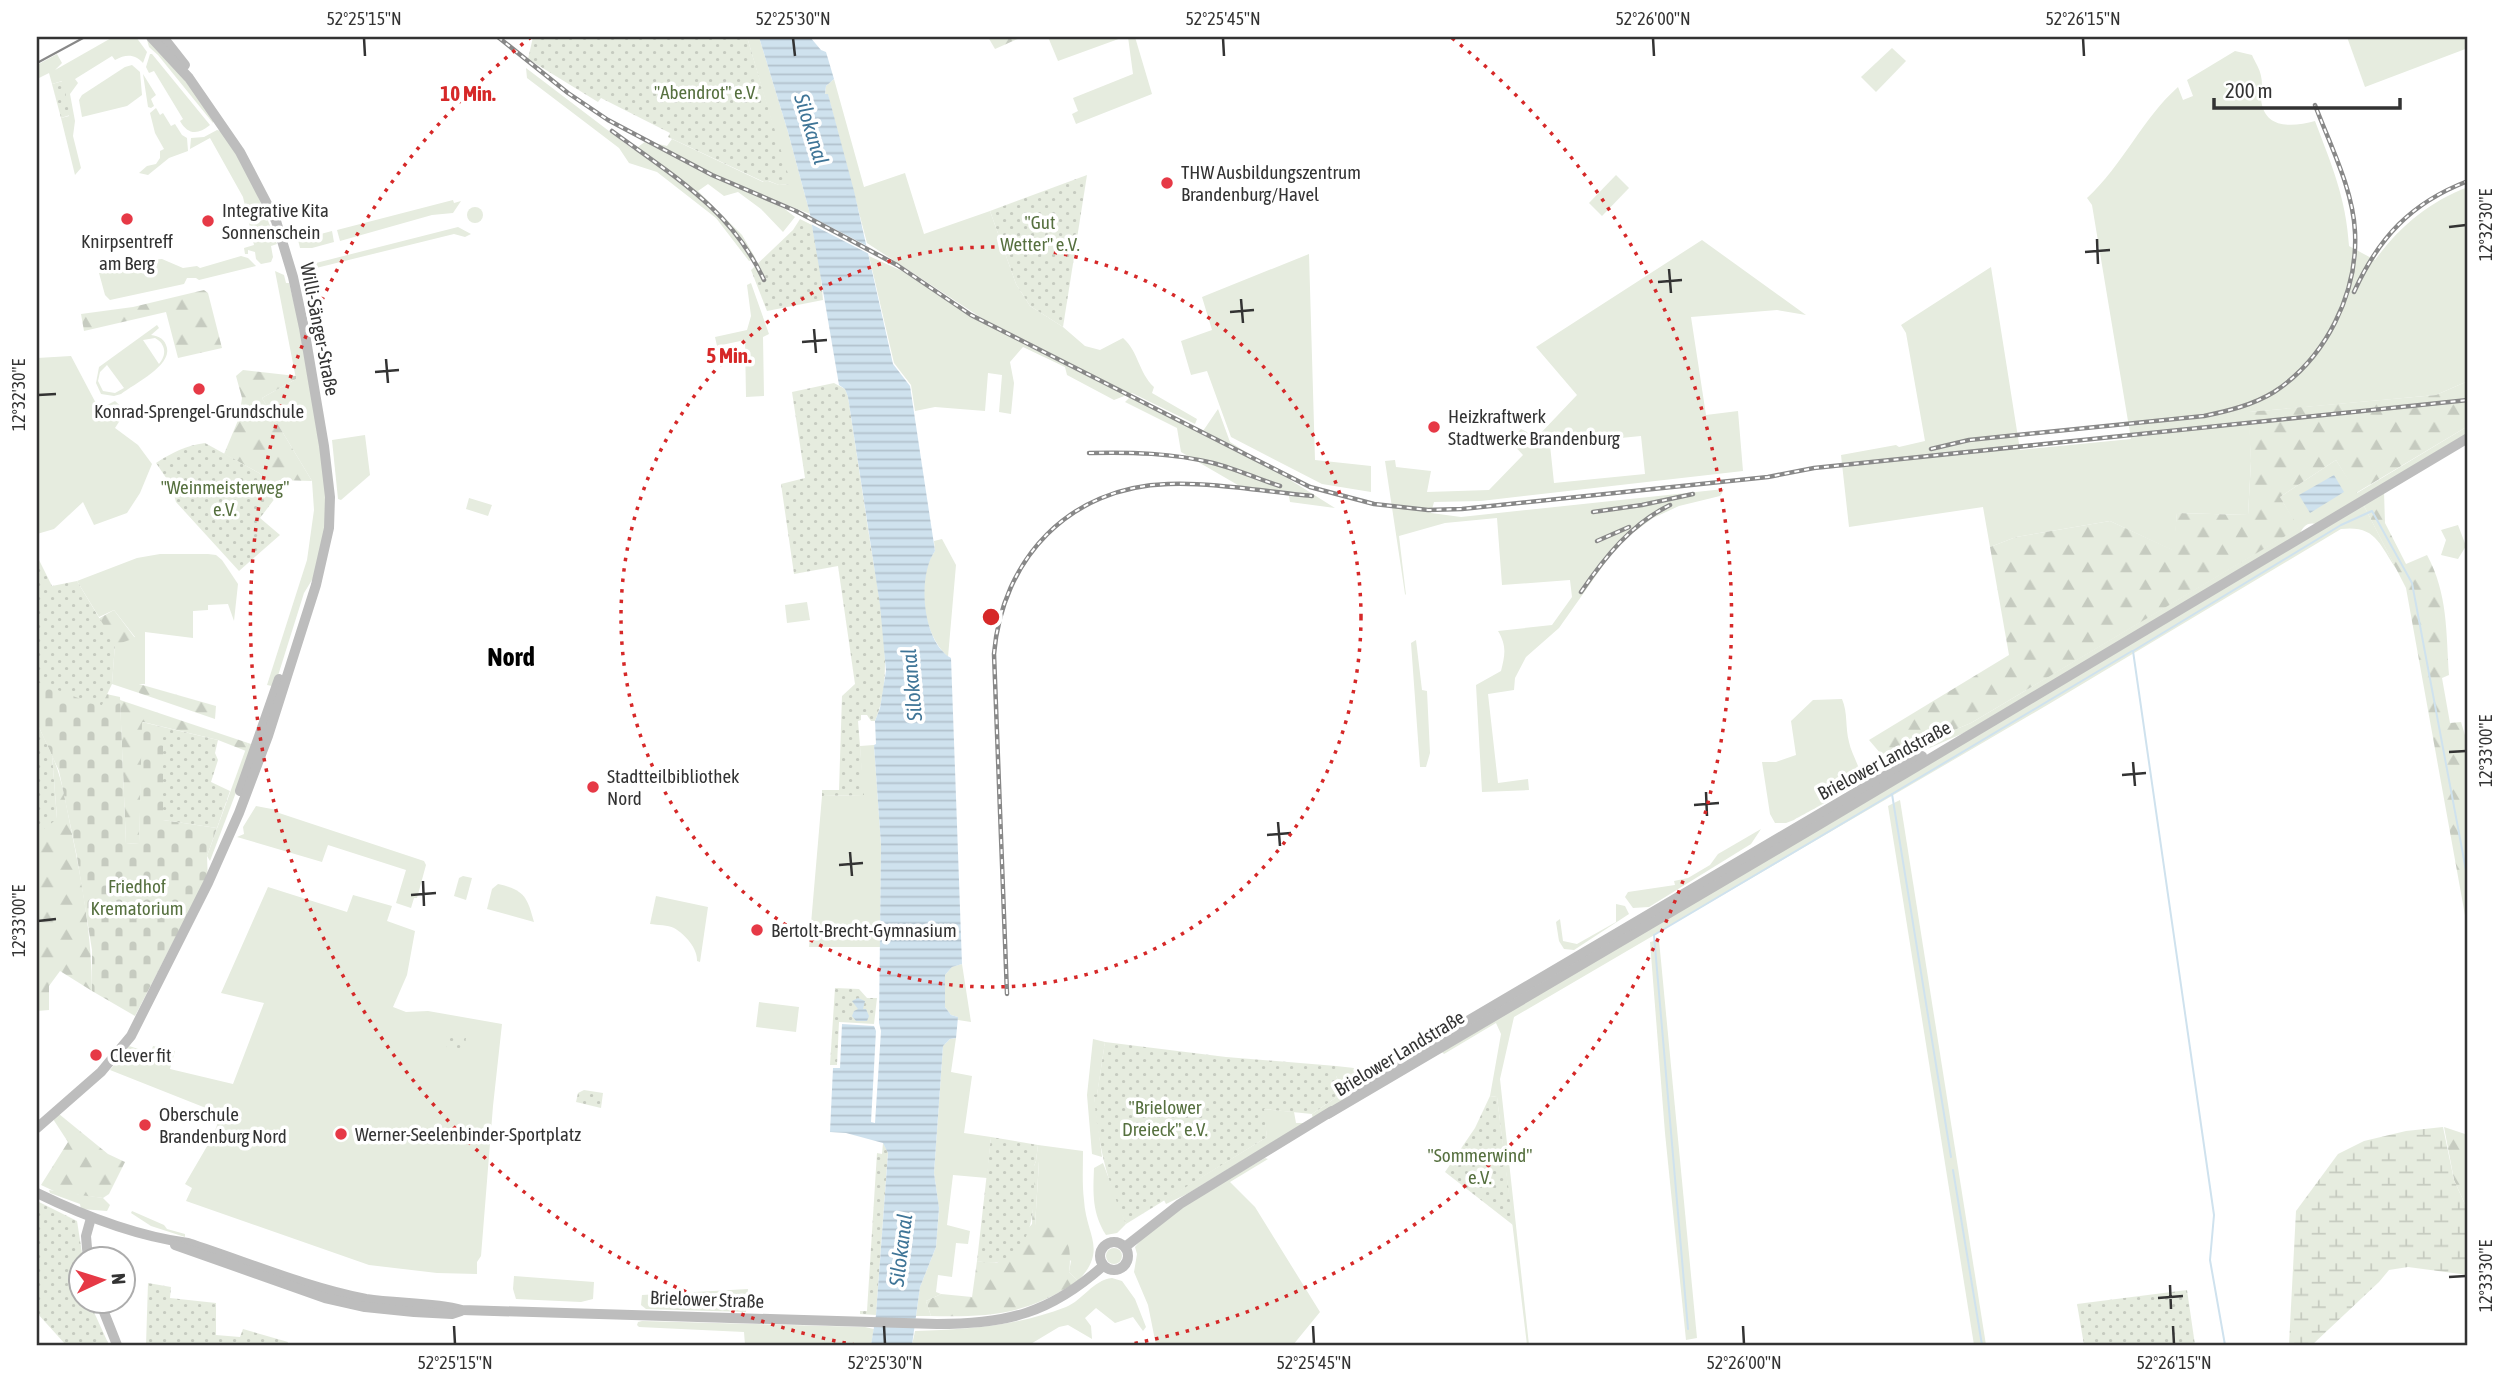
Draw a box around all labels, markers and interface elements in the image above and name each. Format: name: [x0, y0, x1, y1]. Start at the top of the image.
text: 52°25'15"N: [326, 8, 402, 29]
text: 52°25'30"N: [755, 8, 831, 29]
text: 52°25'45"N: [1185, 8, 1261, 29]
text: 52°26'00"N: [1615, 8, 1691, 29]
text: 52°26'15"N: [2045, 8, 2121, 29]
scale bar: [2214, 66, 2400, 110]
text: 200 m: [2225, 78, 2273, 102]
text: 10 Min.: [440, 81, 496, 105]
park label: "Abendrot" e.V.: [654, 81, 758, 103]
water label: Silokanal: [790, 90, 834, 167]
place label: THW Ausbildungszentrum Brandenburg/Havel: [1181, 161, 1361, 205]
marker: THW Ausbildungszentrum Brandenburg/Havel: [1159, 175, 1175, 191]
text: 12°32'30"E: [2475, 189, 2496, 261]
place label: Integrative Kita Sonnenschein: [222, 199, 329, 243]
marker: Knirpsentreff am Berg: [119, 211, 135, 227]
park label: "Gut Wetter" e.V.: [1000, 211, 1080, 255]
marker: Integrative Kita Sonnenschein: [200, 213, 216, 229]
place label: Knirpsentreff am Berg: [81, 230, 174, 274]
street label: Willi-Sänger-Straße: [296, 261, 344, 397]
text: 5 Min.: [706, 343, 752, 367]
text: 12°32'30"E: [8, 359, 29, 431]
marker: Konrad-Sprengel-Grundschule: [191, 381, 207, 397]
place label: Konrad-Sprengel-Grundschule: [94, 400, 304, 422]
place label: Heizkraftwerk Stadtwerke Brandenburg: [1448, 405, 1621, 449]
marker: Heizkraftwerk Stadtwerke Brandenburg: [1426, 419, 1442, 435]
park label: "Weinmeisterweg" e.V.: [161, 476, 289, 520]
centre of rings: [979, 605, 1003, 629]
district label: Nord: [487, 642, 535, 672]
water label: Silokanal: [896, 648, 926, 723]
text: 12°33'00"E: [2475, 715, 2496, 787]
street label: Brielower Landstraße: [1814, 716, 1954, 804]
place label: Stadtteilbibliothek Nord: [607, 765, 740, 809]
marker: Stadtteilbibliothek Nord: [585, 779, 601, 795]
park label: Friedhof Krematorium: [90, 875, 184, 919]
text: 12°33'00"E: [8, 885, 29, 957]
place label: Bertolt-Brecht-Gymnasium: [771, 919, 957, 941]
marker: Bertolt-Brecht-Gymnasium: [749, 922, 765, 938]
street label: Brielower Landstraße: [1330, 1006, 1468, 1100]
place label: Clever fit: [110, 1044, 171, 1066]
marker: Clever fit: [88, 1047, 104, 1063]
park label: "Brielower Dreieck" e.V.: [1122, 1096, 1208, 1140]
place label: Oberschule Brandenburg Nord: [159, 1103, 287, 1147]
marker: Oberschule Brandenburg Nord: [137, 1117, 153, 1133]
place label: Werner-Seelenbinder-Sportplatz: [355, 1123, 581, 1145]
marker: Werner-Seelenbinder-Sportplatz: [333, 1126, 349, 1142]
park label: "Sommerwind" e.V.: [1428, 1144, 1532, 1188]
water label: Silokanal: [884, 1212, 916, 1289]
text: 12°33'30"E: [2475, 1240, 2496, 1312]
north arrow: [66, 1246, 136, 1316]
text: N: [108, 1272, 130, 1285]
street label: Brielower Straße: [650, 1286, 764, 1312]
text: 52°25'15"N: [417, 1352, 493, 1373]
text: 52°25'30"N: [847, 1352, 923, 1373]
text: 52°25'45"N: [1276, 1352, 1352, 1373]
text: 52°26'00"N: [1706, 1352, 1782, 1373]
text: 52°26'15"N: [2136, 1352, 2212, 1373]

